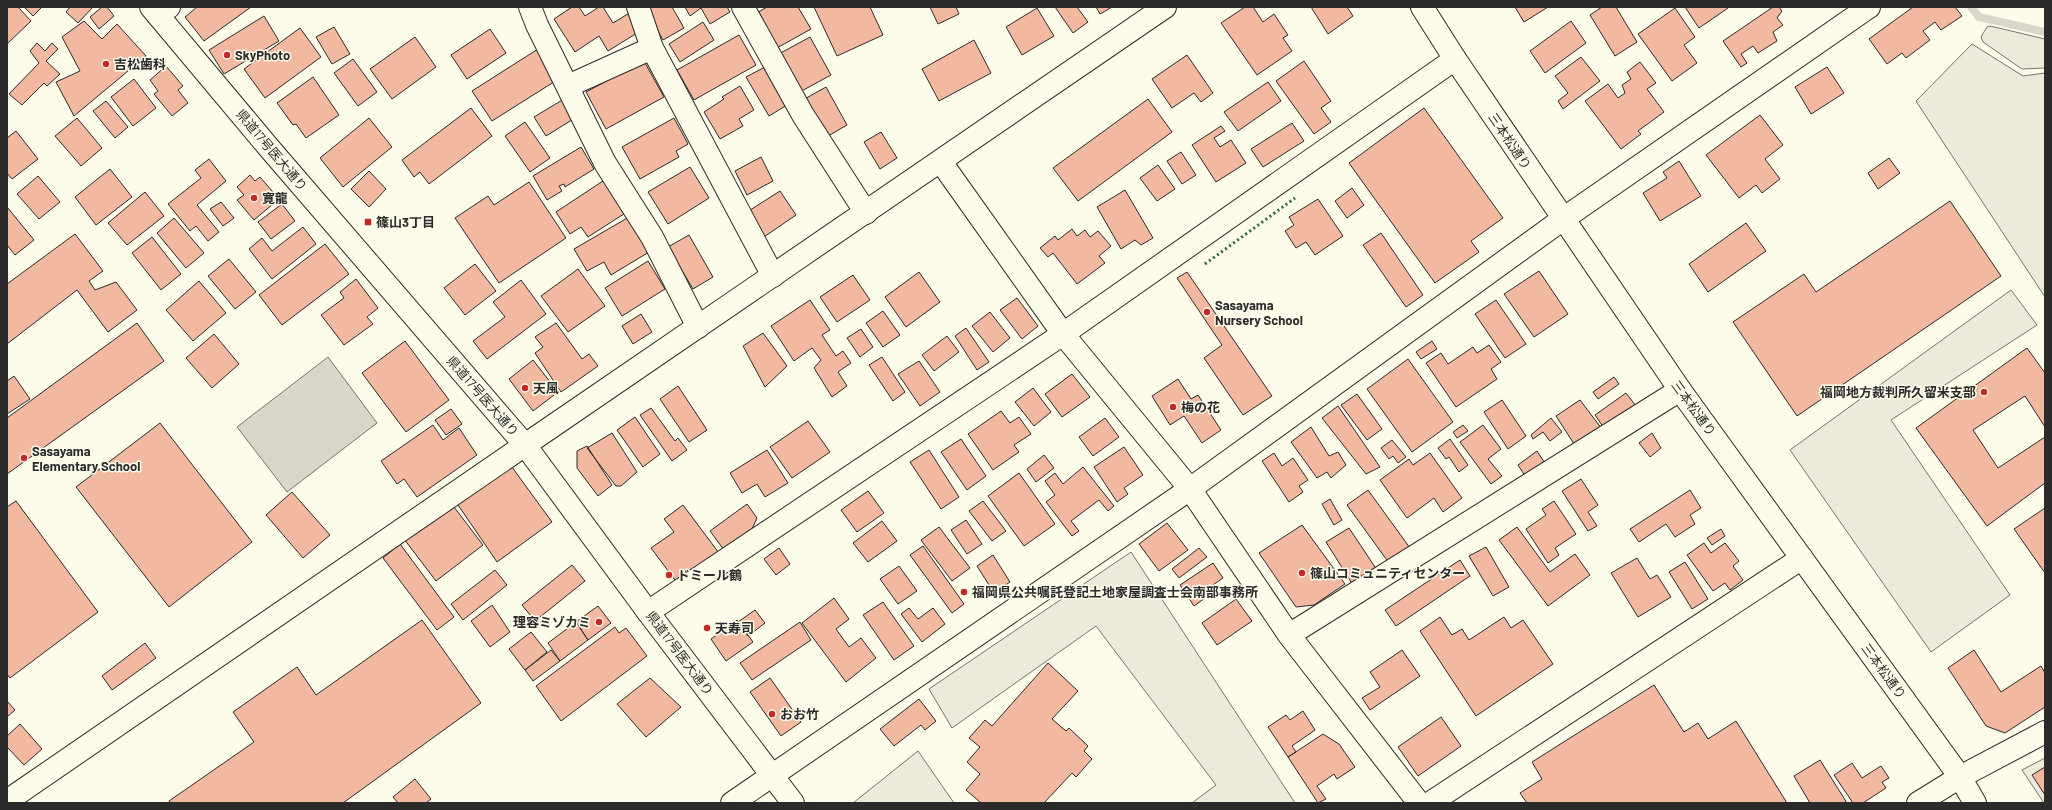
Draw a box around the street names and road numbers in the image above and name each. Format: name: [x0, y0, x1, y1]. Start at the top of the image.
street label: 県道17号医大通り: [233, 106, 311, 194]
street label: 三本松通り: [1485, 110, 1535, 172]
street label: 県道17号医大通り: [444, 352, 522, 440]
street label: 三本松通り: [1668, 377, 1720, 439]
street label: 県道17号医大通り: [643, 608, 717, 698]
street label: 三本松通り: [1858, 640, 1910, 702]

